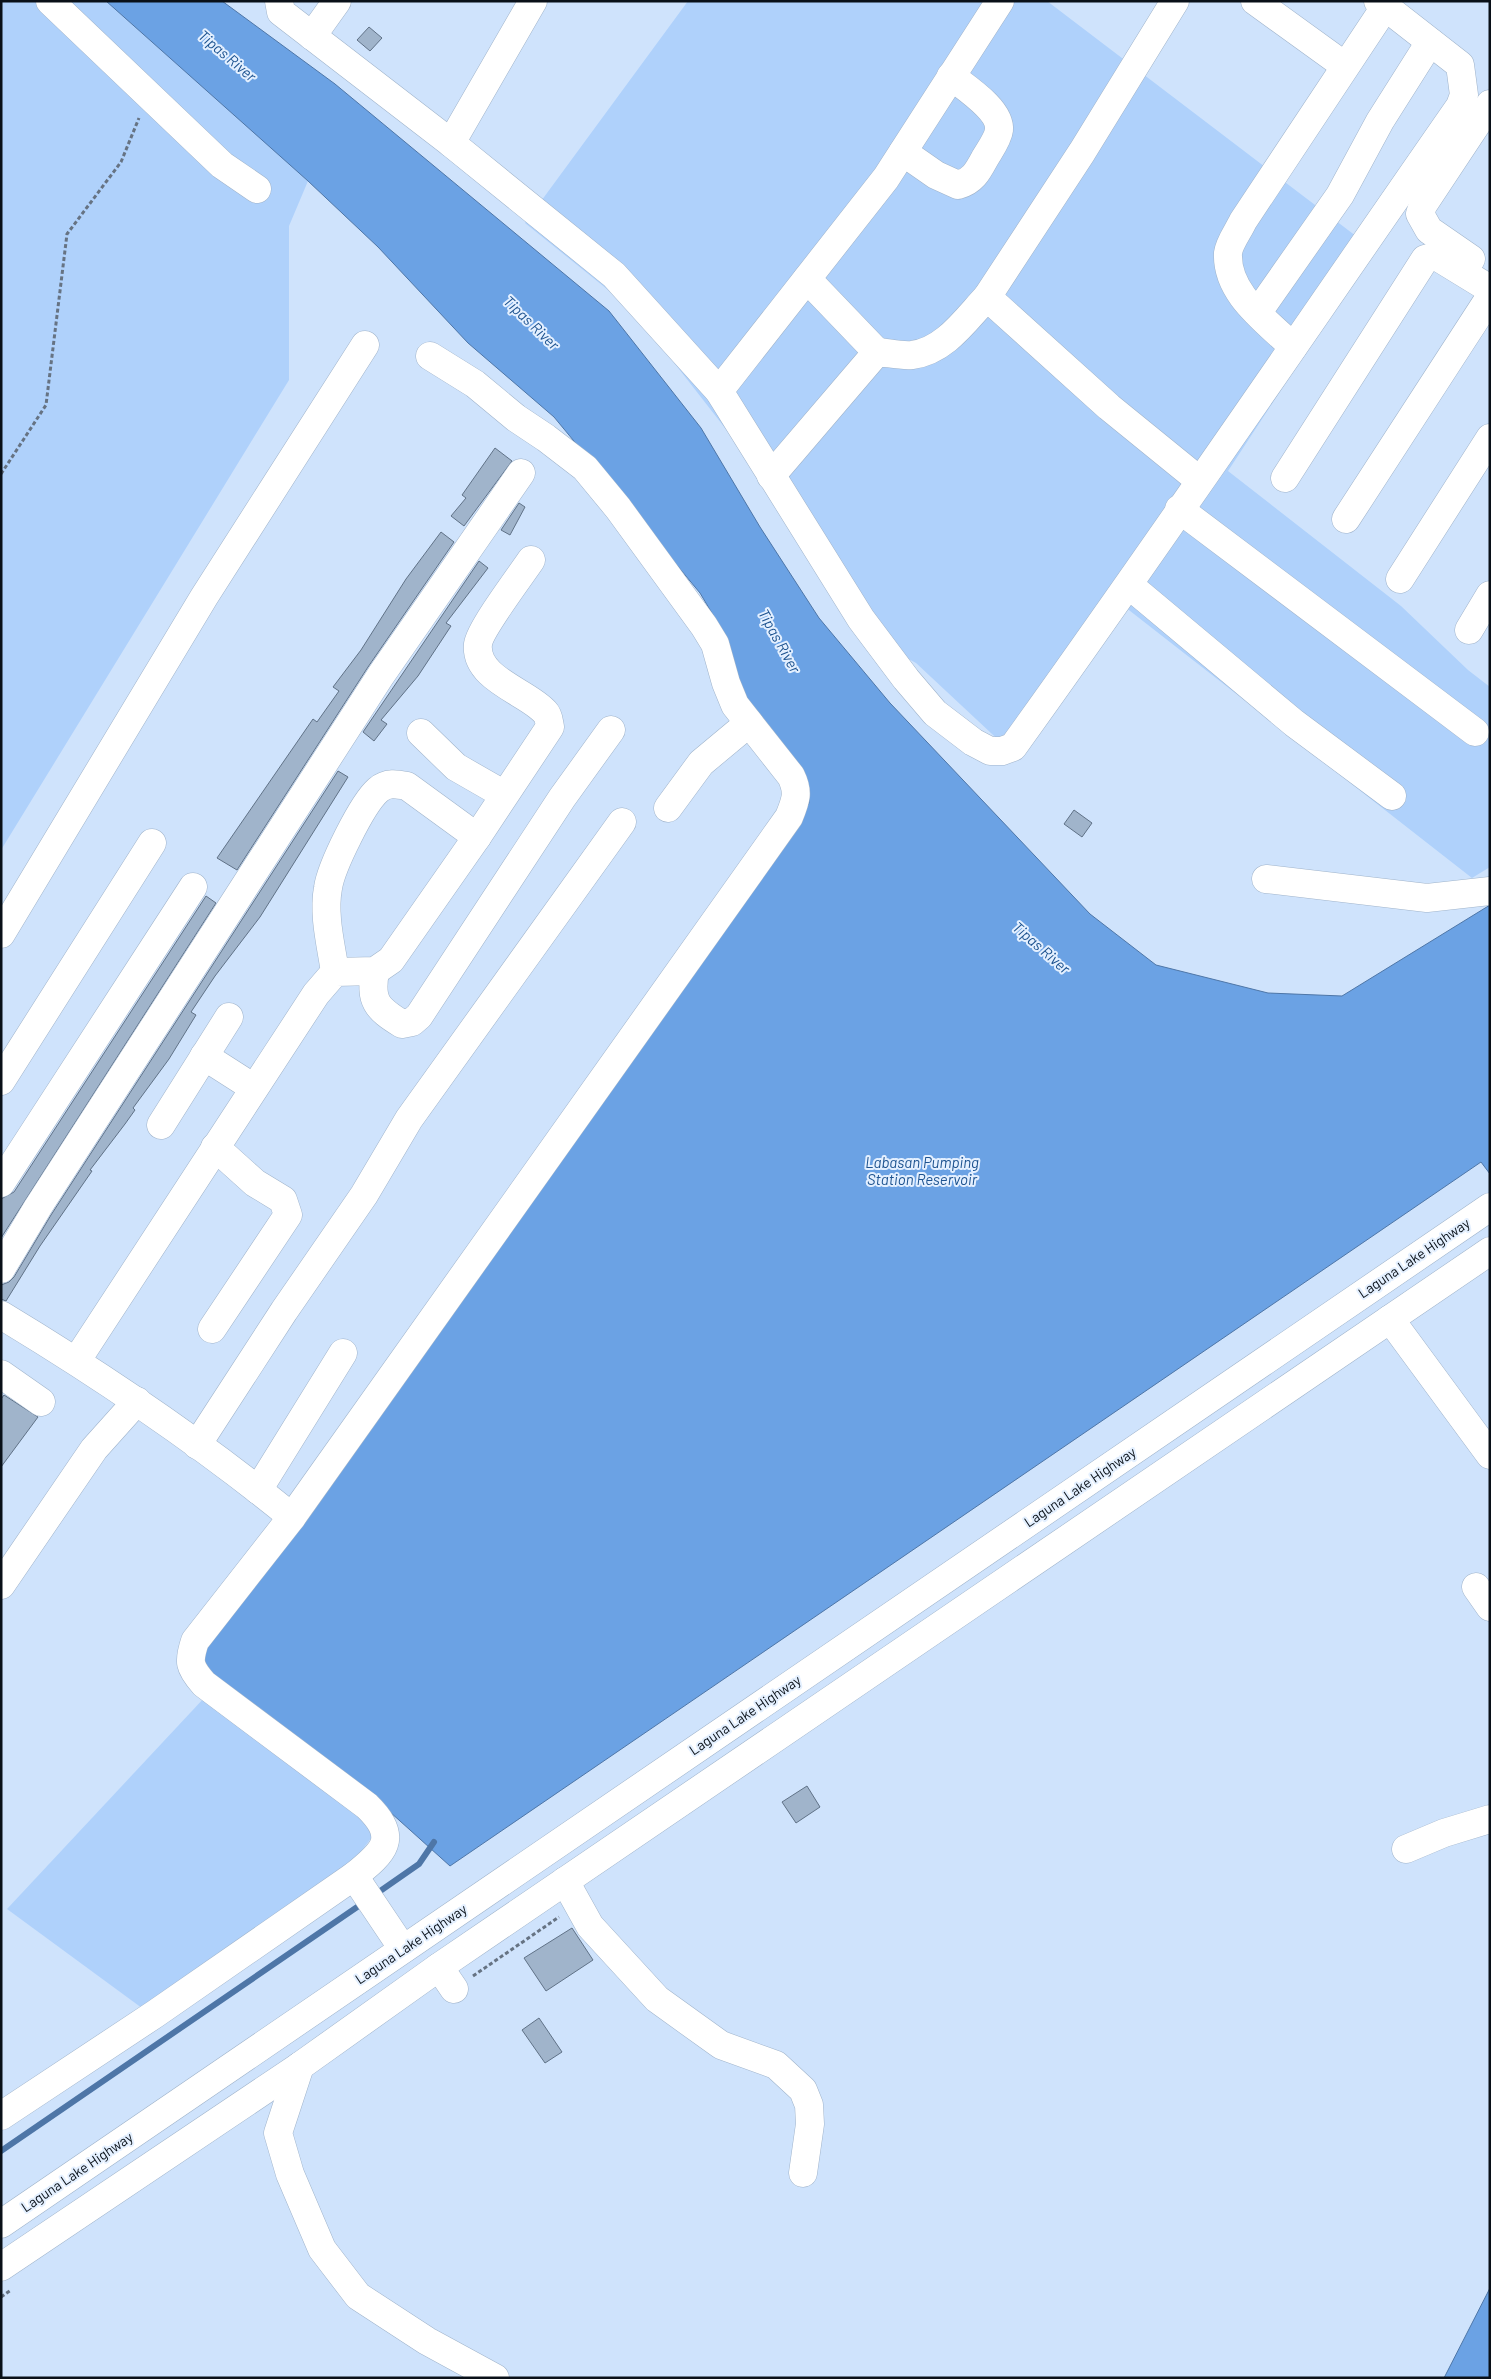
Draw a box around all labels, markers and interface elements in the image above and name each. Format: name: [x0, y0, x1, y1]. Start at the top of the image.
water label: Tipas River: [195, 26, 261, 85]
water label: Tipas River: [500, 291, 564, 354]
water label: Tipas River: [755, 606, 805, 676]
water label: Tipas River: [1009, 917, 1075, 977]
water label: Labasan Pumping Station Reservoir: [865, 1153, 979, 1188]
street label: Laguna Lake Highway: [1355, 1214, 1473, 1301]
street label: Laguna Lake Highway: [1021, 1443, 1139, 1530]
street label: Laguna Lake Highway: [686, 1671, 804, 1758]
street label: Laguna Lake Highway: [352, 1900, 470, 1987]
street label: Laguna Lake Highway: [18, 2128, 136, 2215]

